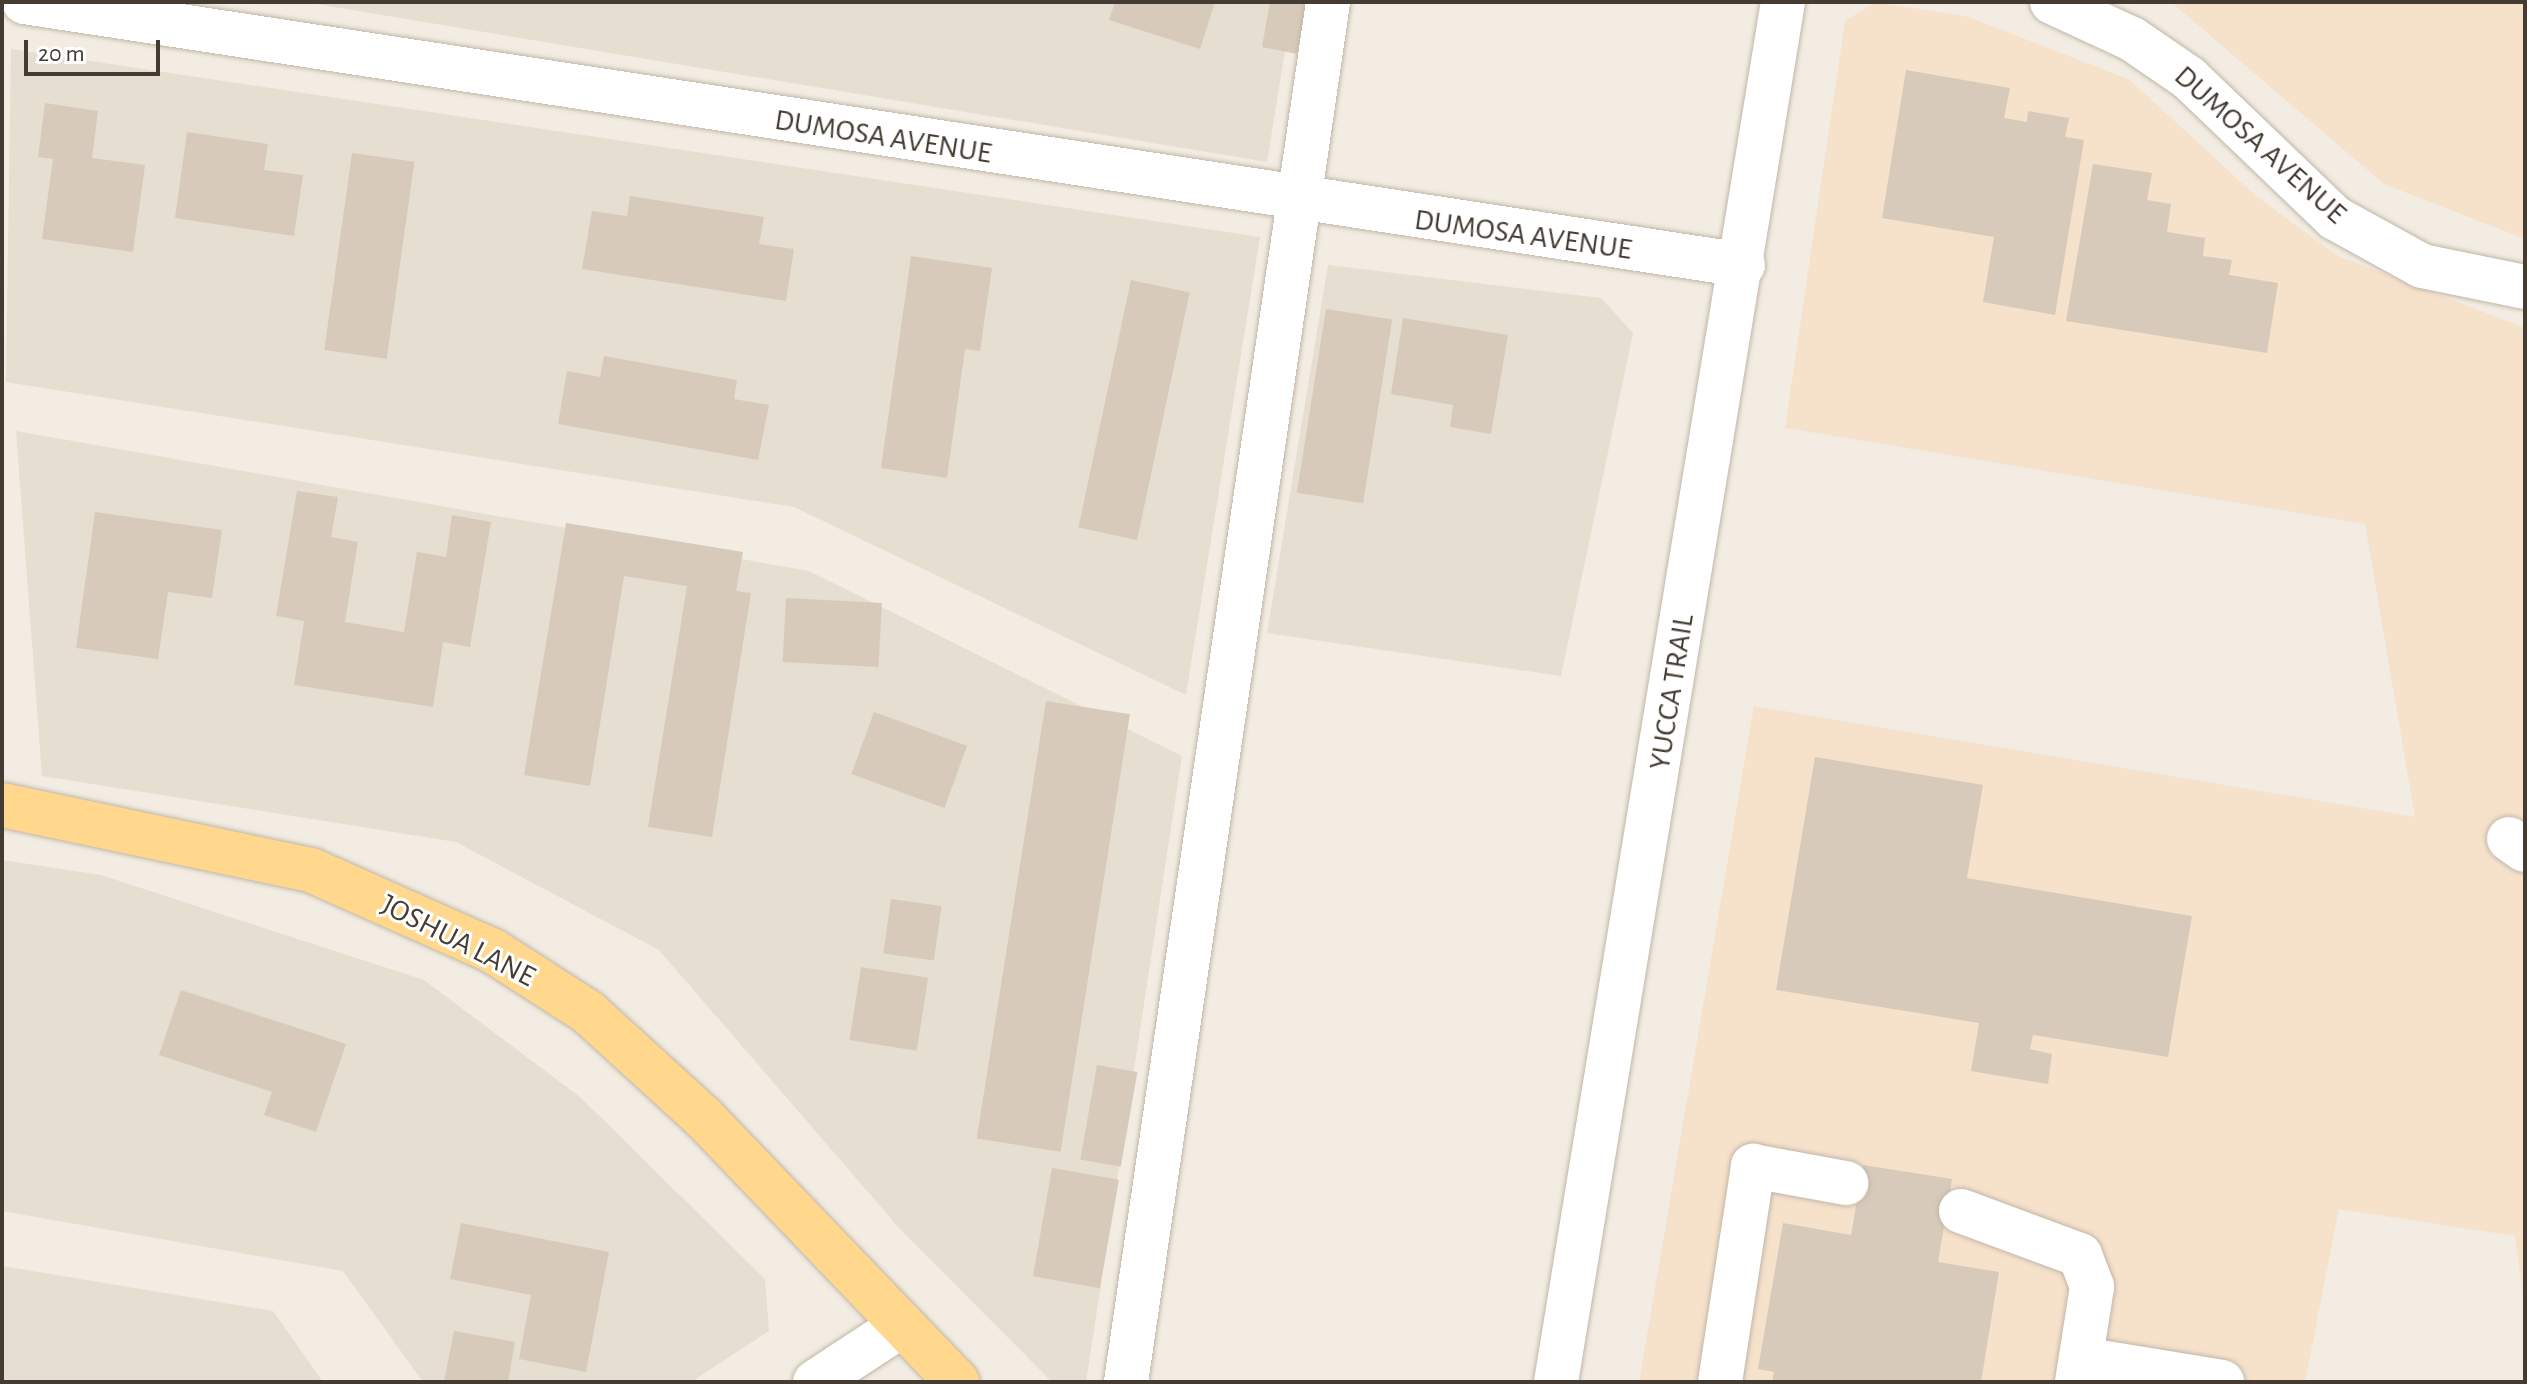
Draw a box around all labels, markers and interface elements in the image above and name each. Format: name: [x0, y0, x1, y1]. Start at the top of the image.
scale bar: [28, 24, 164, 74]
text: 20 m: [38, 42, 85, 66]
street label: DUMOSA AVENUE: [2167, 58, 2353, 232]
street label: DUMOSA AVENUE: [772, 102, 994, 172]
street label: DUMOSA AVENUE: [1412, 202, 1634, 268]
street label: YUCCA TRAIL: [1642, 612, 1702, 772]
street label: JOSHUA LANE: [375, 887, 541, 995]

